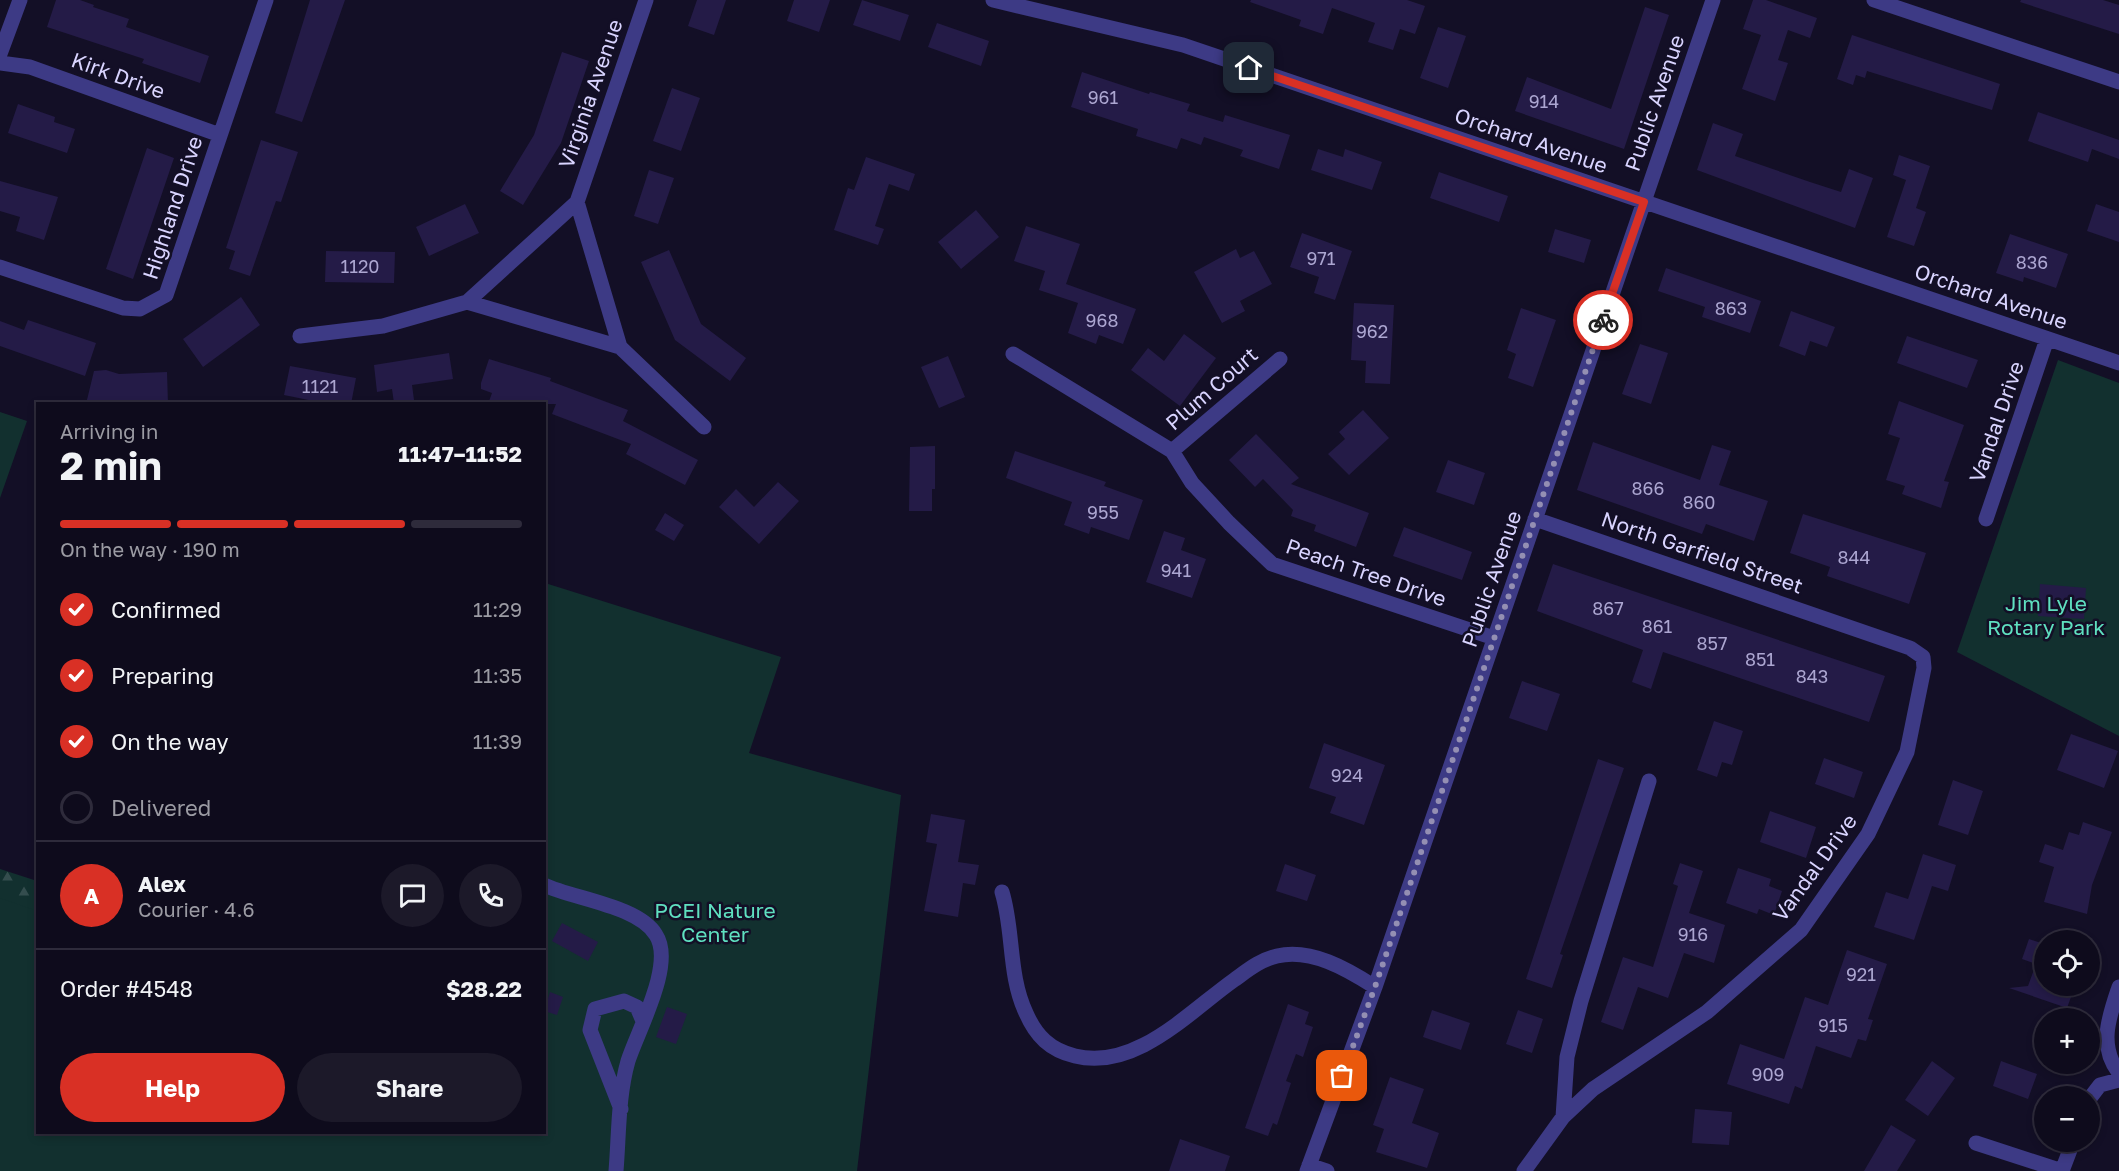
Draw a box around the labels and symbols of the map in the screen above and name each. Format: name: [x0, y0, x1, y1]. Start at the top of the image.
street label: Virginia Avenue: [552, 16, 628, 172]
street label: Public Avenue: [1619, 31, 1690, 174]
pin: [1223, 42, 1274, 93]
street label: Kirk Drive: [68, 46, 169, 104]
house number: 961: [1088, 86, 1119, 108]
house number: 914: [1529, 90, 1559, 112]
street label: Orchard Avenue: [1451, 102, 1611, 178]
street label: Highland Drive: [137, 133, 207, 283]
house number: 971: [1306, 247, 1336, 269]
house number: 836: [2016, 251, 2048, 273]
house number: 1120: [340, 255, 380, 277]
street label: Orchard Avenue: [1911, 258, 2071, 334]
courier: [1573, 290, 1633, 350]
house number: 863: [1715, 297, 1747, 319]
house number: 968: [1086, 309, 1118, 331]
house number: 962: [1356, 320, 1388, 342]
street label: Plum Court: [1160, 341, 1263, 435]
street label: Vandal Drive: [1963, 358, 2029, 486]
house number: 1121: [302, 375, 339, 397]
house number: 866: [1632, 477, 1664, 499]
house number: 860: [1682, 491, 1716, 513]
house number: 955: [1087, 501, 1119, 523]
street label: North Garfield Street: [1598, 505, 1806, 599]
street label: Public Avenue: [1456, 507, 1527, 650]
street label: Peach Tree Drive: [1283, 532, 1450, 612]
house number: 844: [1838, 546, 1870, 568]
house number: 941: [1161, 559, 1192, 581]
park label: Jim Lyle Rotary Park: [1987, 590, 2105, 640]
house number: 867: [1592, 597, 1624, 619]
house number: 861: [1642, 615, 1673, 637]
house number: 857: [1697, 632, 1727, 654]
house number: 851: [1745, 648, 1775, 670]
house number: 843: [1796, 665, 1828, 687]
house number: 924: [1331, 764, 1363, 786]
street label: Vandal Drive: [1767, 809, 1862, 926]
park label: PCEI Nature Center: [654, 897, 776, 947]
house number: 916: [1678, 923, 1708, 945]
house number: 921: [1846, 963, 1876, 985]
house number: 915: [1818, 1014, 1848, 1036]
pin: [1316, 1050, 1367, 1101]
house number: 909: [1752, 1063, 1784, 1085]

